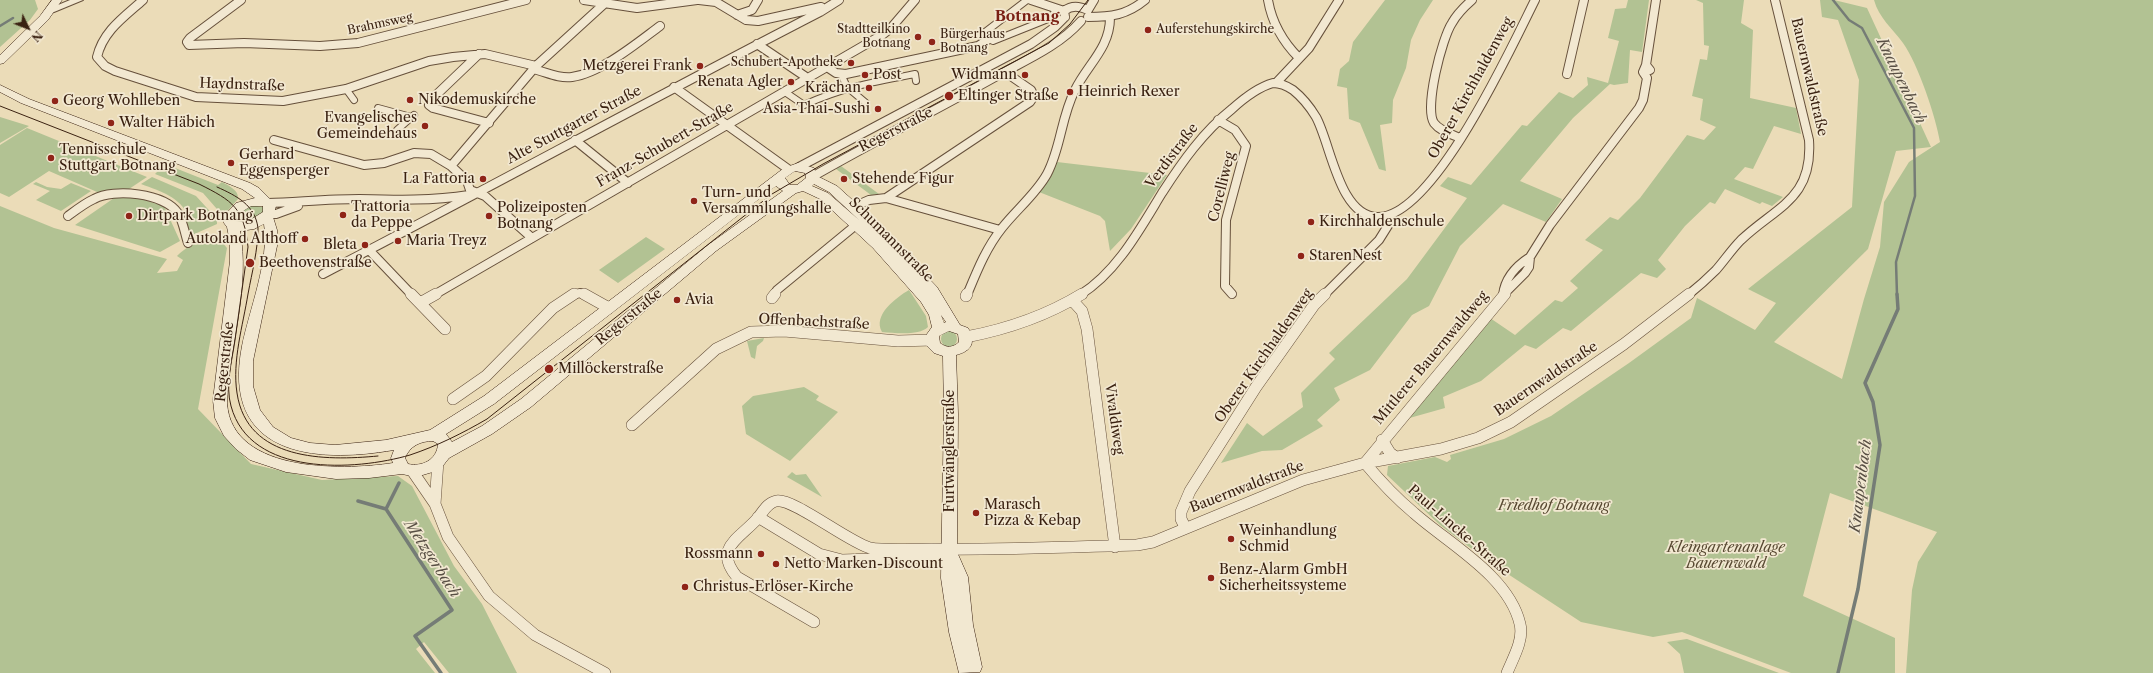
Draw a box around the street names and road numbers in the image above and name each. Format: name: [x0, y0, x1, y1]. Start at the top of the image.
street label: Brahmsweg: [346, 10, 414, 38]
street label: Oberer Kirchhaldenweg: [1425, 14, 1517, 162]
street label: Bauernwaldstraße: [1787, 16, 1831, 138]
street label: Haydnstraße: [199, 75, 285, 95]
street label: Alte Stuttgarter Straße: [504, 82, 644, 168]
street label: Franz-Schubert-Straße: [593, 99, 737, 191]
street label: Regerstraße: [856, 104, 936, 156]
street label: Verdistraße: [1142, 120, 1202, 192]
street label: Corelliweg: [1205, 150, 1239, 224]
street label: Schumannstraße: [845, 194, 937, 286]
street label: Regerstraße: [592, 285, 666, 349]
street label: Oberer Kirchhaldenweg: [1211, 286, 1317, 426]
street label: Mittlerer Bauernwaldweg: [1370, 288, 1492, 428]
street label: Offenbachstraße: [758, 311, 870, 333]
street label: Regerstraße: [212, 321, 238, 403]
street label: Bauernwaldstraße: [1491, 338, 1601, 420]
street label: Vivaldiweg: [1101, 382, 1127, 456]
street label: Furtwänglerstraße: [942, 390, 958, 512]
street label: Bauernwaldstraße: [1188, 457, 1306, 517]
street label: Paul-Lincke-Straße: [1404, 482, 1514, 580]

